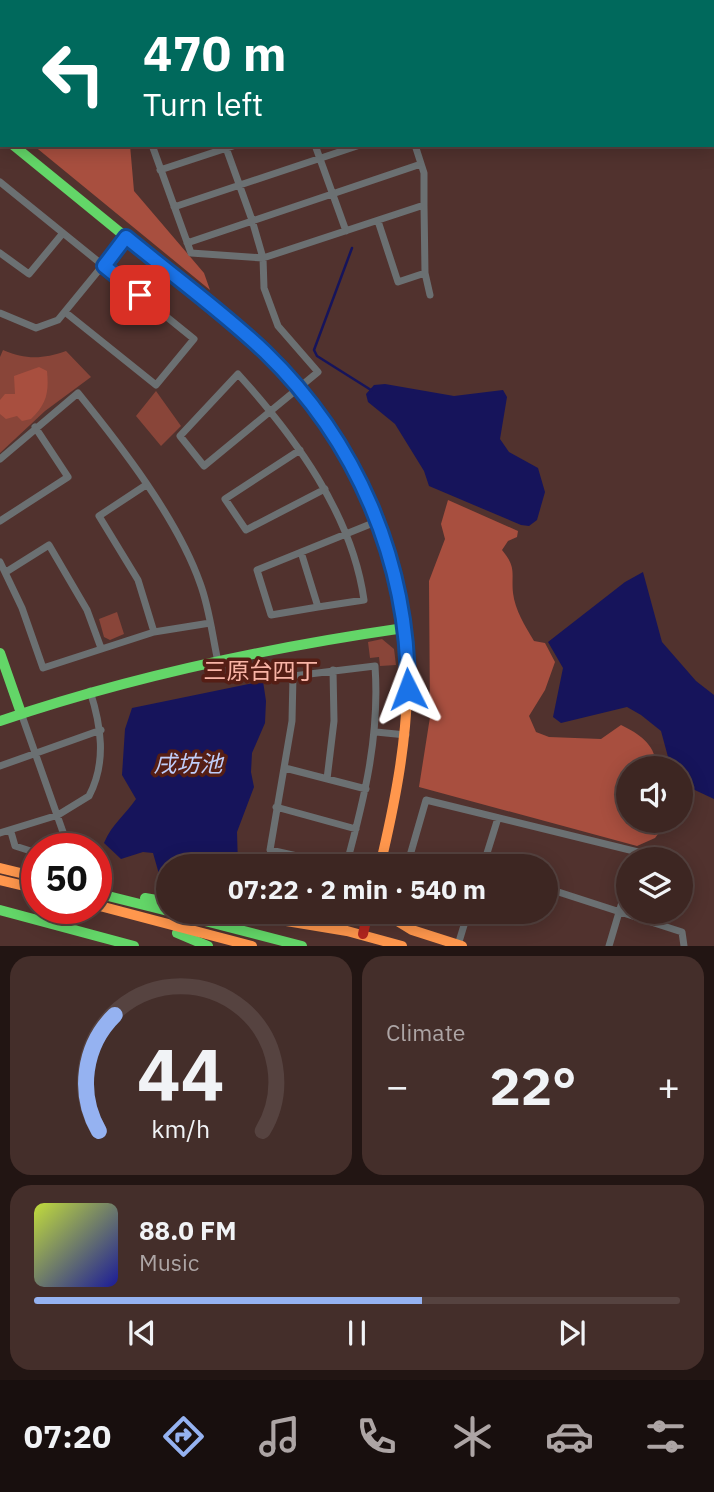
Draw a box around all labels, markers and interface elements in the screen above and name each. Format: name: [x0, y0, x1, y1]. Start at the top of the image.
text: 470 m: [143, 21, 287, 84]
icon: left: [28, 28, 119, 119]
text: Turn left: [143, 83, 263, 125]
pin: [110, 265, 170, 325]
icon: arrive: [121, 276, 159, 314]
position arrow: [371, 652, 445, 726]
district label: 三原台四丁: [204, 655, 319, 685]
water label: 戌坊池: [154, 748, 225, 778]
map controls: [616, 756, 693, 924]
button: sound: [616, 756, 693, 833]
speed limit sign: 50: [21, 833, 112, 924]
button: layers: [616, 847, 693, 924]
text: 07:22 · 2 min · 540 m: [228, 872, 486, 906]
text: Climate: [386, 1017, 465, 1047]
text: 44: [137, 1027, 225, 1122]
text: 22°: [490, 1052, 576, 1119]
text: −: [386, 1061, 409, 1110]
text: +: [657, 1061, 680, 1110]
text: km/h: [152, 1112, 210, 1145]
text: 88.0 FM: [139, 1213, 237, 1247]
text: Music: [139, 1247, 199, 1277]
icon: previous: [123, 1314, 161, 1352]
icon: pause: [338, 1314, 376, 1352]
icon: next: [553, 1314, 591, 1352]
icon: directions: [159, 1412, 208, 1461]
icon: music: [255, 1412, 304, 1461]
icon: phone: [352, 1412, 401, 1461]
icon: climate: [448, 1412, 497, 1461]
icon: car: [545, 1412, 594, 1461]
icon: filters: [641, 1412, 690, 1461]
text: 07:20: [24, 1415, 111, 1457]

